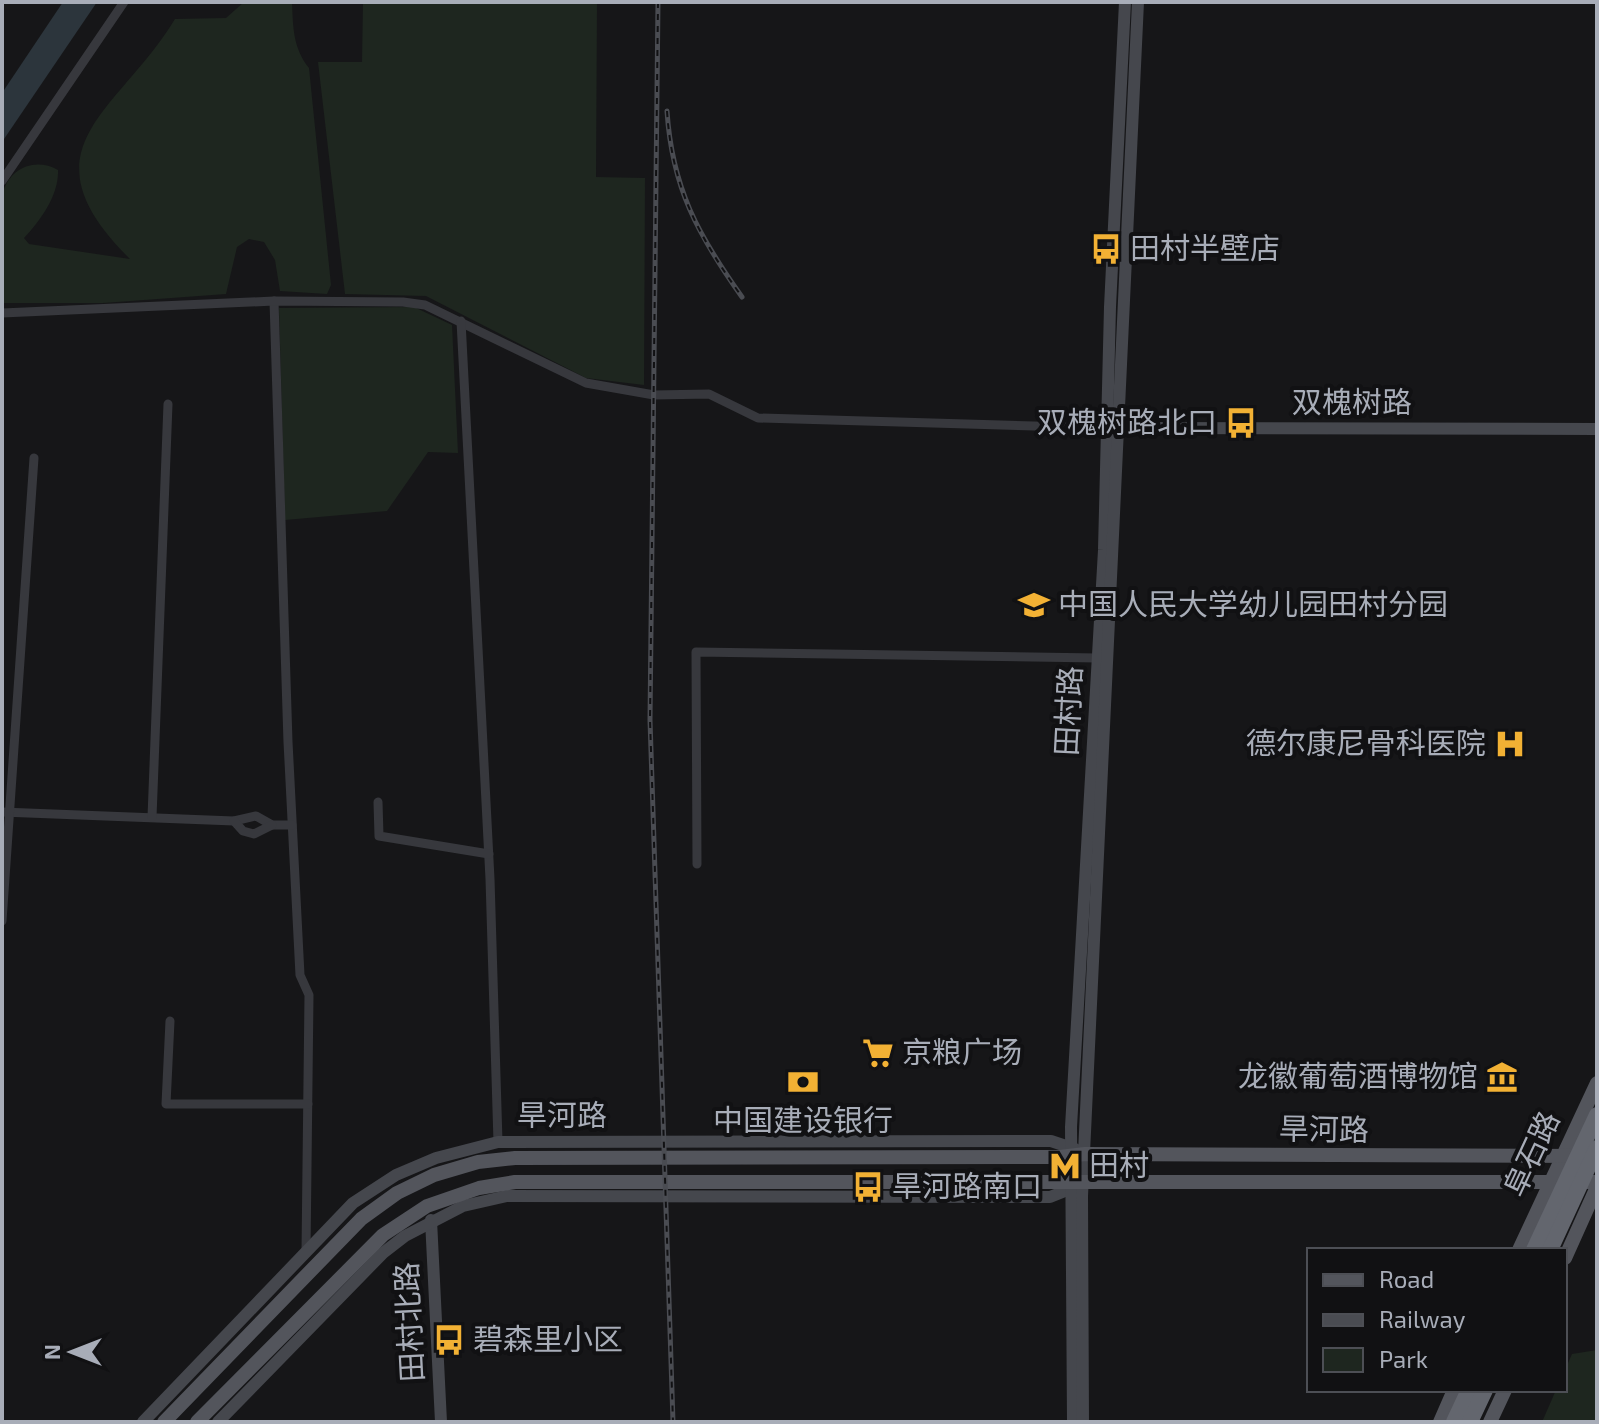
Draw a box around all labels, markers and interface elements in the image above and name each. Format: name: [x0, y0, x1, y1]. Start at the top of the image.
place label: 田村半壁店: [1130, 229, 1280, 265]
bus stop icon: 田村半壁店: [1089, 232, 1123, 266]
street label: 双槐树路: [1292, 383, 1412, 419]
place label: 双槐树路北口: [1037, 403, 1217, 439]
bus stop icon: 双槐树路北口: [1224, 406, 1258, 440]
place label: 中国人民大学幼儿园田村分园: [1058, 585, 1448, 621]
school or university icon: 中国人民大学幼儿园田村分园: [1017, 588, 1051, 622]
street label: 田村路: [1047, 665, 1087, 757]
place label: 德尔康尼骨科医院: [1246, 724, 1486, 760]
hospital icon: 德尔康尼骨科医院: [1493, 727, 1527, 761]
place label: 京粮广场: [902, 1033, 1022, 1069]
supermarket icon: 京粮广场: [861, 1036, 895, 1070]
place label: 龙徽葡萄酒博物馆: [1238, 1057, 1478, 1093]
museum icon: 龙徽葡萄酒博物馆: [1485, 1060, 1519, 1094]
bank icon: 中国建设银行: [786, 1065, 820, 1099]
street label: 旱河路: [517, 1096, 607, 1132]
place label: 中国建设银行: [713, 1101, 893, 1137]
street label: 阜石路: [1495, 1105, 1566, 1202]
street label: 旱河路: [1279, 1109, 1369, 1147]
place label: 田村: [1089, 1146, 1149, 1182]
metro station icon: 田村: [1048, 1149, 1082, 1183]
place label: 旱河路南口: [892, 1167, 1042, 1203]
bus stop icon: 旱河路南口: [851, 1170, 885, 1204]
legend: [1307, 1248, 1567, 1392]
street label: 田村北路: [387, 1261, 429, 1383]
text: Road: [1379, 1264, 1434, 1293]
text: Railway: [1379, 1304, 1466, 1333]
north arrow: [32, 1312, 112, 1392]
place label: 碧森里小区: [473, 1320, 623, 1356]
bus stop icon: 碧森里小区: [432, 1323, 466, 1357]
text: N: [38, 1344, 64, 1360]
text: Park: [1379, 1344, 1428, 1373]

